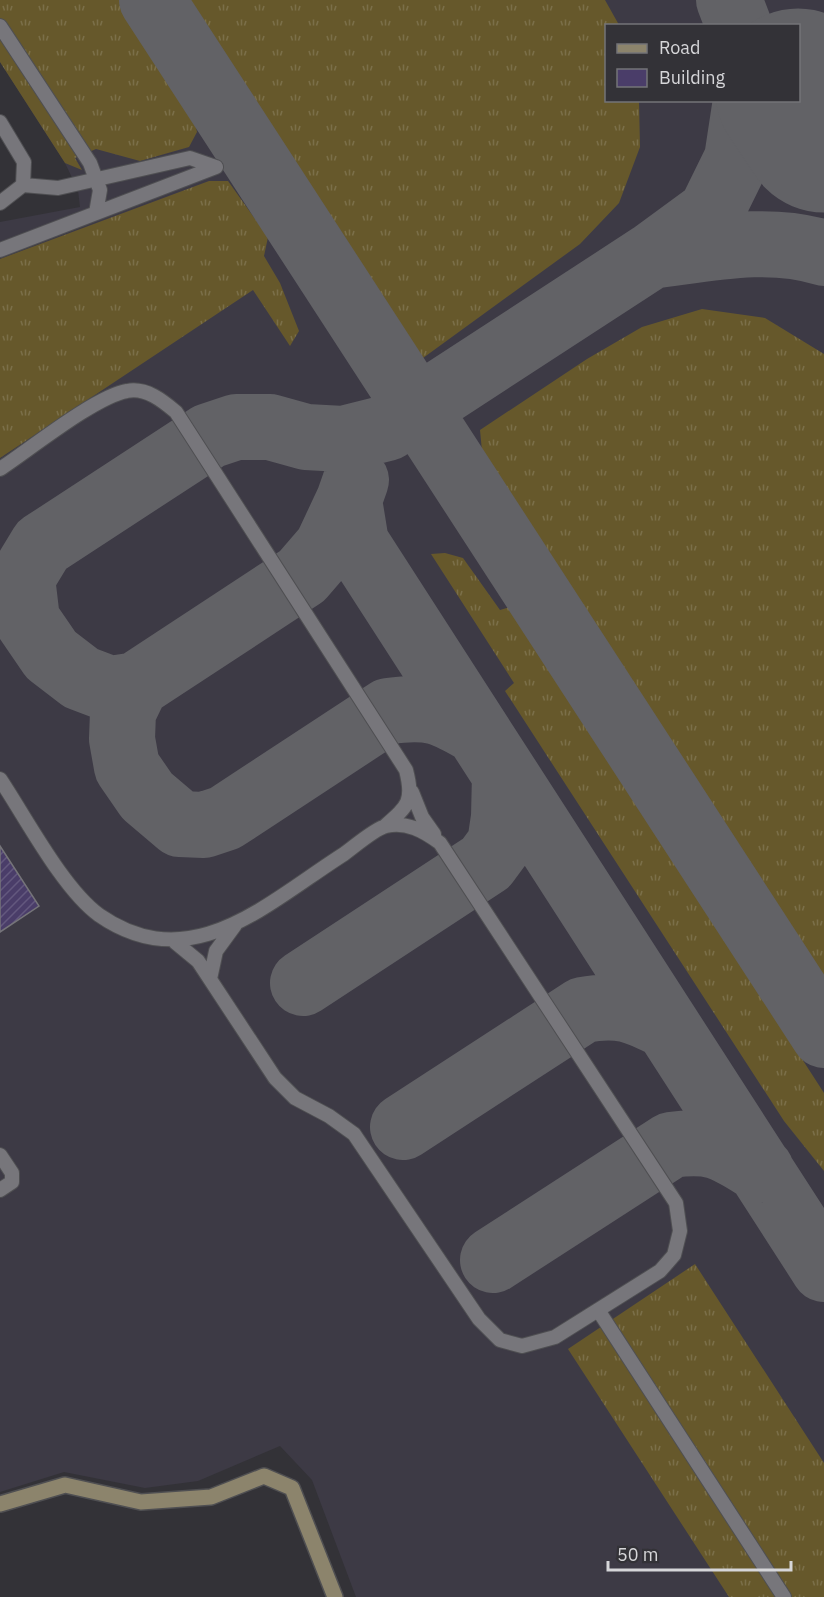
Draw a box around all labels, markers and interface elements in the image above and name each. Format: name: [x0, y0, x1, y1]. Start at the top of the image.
legend: [605, 24, 800, 102]
text: Road: [659, 36, 700, 59]
text: Building: [659, 66, 726, 89]
scale bar: [608, 1534, 791, 1572]
text: 50 m: [617, 1543, 659, 1566]

